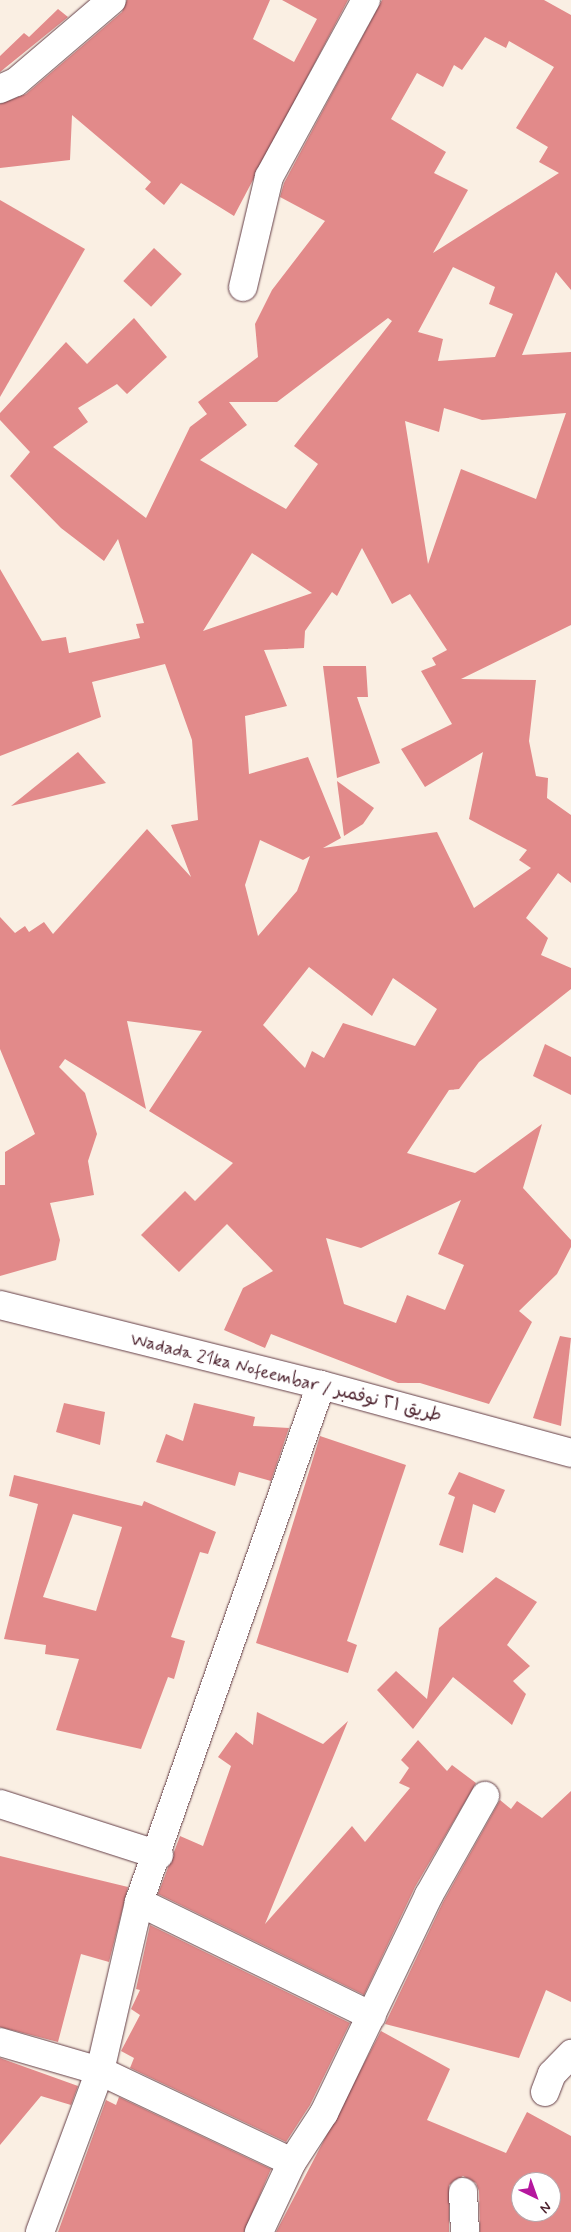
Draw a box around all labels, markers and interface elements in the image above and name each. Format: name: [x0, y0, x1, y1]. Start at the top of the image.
street label: Wadada 21ka Nofeembar / طريق ٢١ نوفمبر: [126, 1328, 446, 1428]
north arrow: [511, 2172, 561, 2222]
text: N: [536, 2198, 555, 2217]

